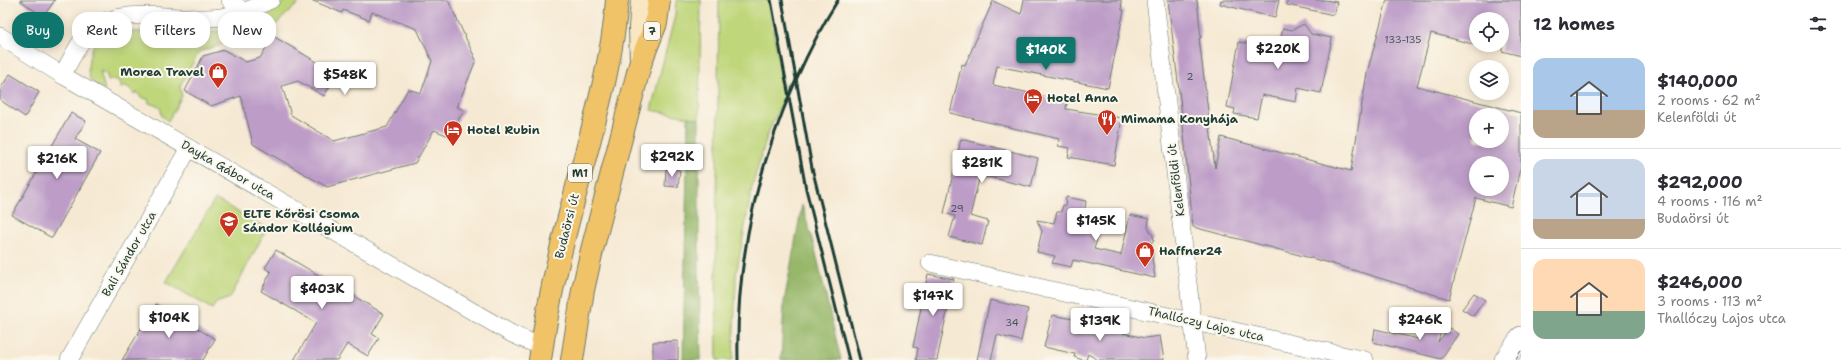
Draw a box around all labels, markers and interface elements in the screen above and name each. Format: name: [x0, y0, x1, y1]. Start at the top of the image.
chip: Buy: [12, 12, 64, 48]
chip: Rent: [72, 12, 132, 48]
chip: Filters: [140, 12, 210, 48]
chip: New: [218, 12, 276, 48]
map controls: [1469, 12, 1509, 196]
button: locate: [1469, 12, 1509, 52]
text: 12 homes: [1533, 13, 1615, 35]
icon: filters: [1807, 13, 1829, 35]
road number: 7: [644, 22, 660, 40]
house number: 133-135: [1385, 33, 1421, 46]
pin: $220K: [1250, 36, 1306, 70]
pin: $140K: [1018, 37, 1074, 71]
text: $220K: [1256, 40, 1300, 57]
text: $140K: [1025, 41, 1067, 58]
button: layers: [1469, 60, 1509, 100]
shop icon: Morea Travel: [207, 61, 229, 89]
pin: $548K: [317, 62, 373, 96]
place label: Morea Travel: [120, 64, 204, 80]
text: $548K: [323, 66, 367, 83]
house number: 2: [1187, 70, 1194, 83]
text: $140,000: [1657, 70, 1738, 92]
icon: home: [1565, 74, 1613, 122]
hotel icon: Hotel Anna: [1022, 87, 1044, 115]
place label: Hotel Anna: [1047, 90, 1119, 106]
text: 2 rooms · 62 m²: [1657, 92, 1761, 109]
restaurant icon: Mimama Konyhája: [1096, 108, 1118, 136]
button: +: [1469, 108, 1509, 148]
text: Kelenföldi út: [1657, 109, 1737, 126]
place label: Mimama Konyhája: [1121, 111, 1239, 127]
hotel icon: Hotel Rubin: [442, 119, 464, 147]
place label: Hotel Rubin: [467, 122, 540, 138]
street label: Dayka Gábor utca: [178, 137, 278, 204]
street label: Kelenföldi út: [1164, 143, 1188, 217]
pin: $292K: [644, 144, 700, 178]
pin: $216K: [29, 146, 85, 180]
text: $292K: [650, 148, 694, 165]
text: $216K: [37, 150, 77, 167]
pin: $281K: [954, 150, 1010, 184]
text: $281K: [961, 154, 1003, 171]
button: −: [1469, 156, 1509, 196]
road number: M1: [568, 164, 592, 182]
text: $292,000: [1657, 171, 1743, 193]
icon: home: [1565, 175, 1613, 223]
street label: Budaörsi út: [551, 192, 583, 260]
text: 4 rooms · 116 m²: [1657, 193, 1763, 210]
house number: 29: [950, 202, 964, 215]
place label: ELTE Kőrösi Csoma Sándor Kollégium: [243, 206, 360, 236]
street label: Bali Sándor utca: [98, 208, 160, 300]
pin: $145K: [1068, 208, 1124, 242]
school or university icon: ELTE Kőrösi Csoma Sándor Kollégium: [218, 210, 240, 238]
text: Budaörsi út: [1657, 210, 1729, 227]
text: $145K: [1076, 212, 1116, 229]
shop icon: Haffner24: [1134, 240, 1156, 268]
place label: Haffner24: [1159, 243, 1223, 259]
text: $246,000: [1657, 271, 1743, 293]
icon: home: [1565, 275, 1613, 323]
pin: $403K: [294, 276, 350, 310]
text: $403K: [300, 280, 344, 297]
pin: $147K: [905, 283, 961, 317]
text: $147K: [913, 287, 953, 304]
text: 3 rooms · 113 m²: [1657, 293, 1762, 310]
street label: Thallóczy Lajos utca: [1146, 303, 1266, 345]
pin: $104K: [141, 305, 197, 339]
pin: $246K: [1392, 307, 1448, 341]
pin: $139K: [1072, 308, 1128, 342]
text: $104K: [148, 309, 190, 326]
text: Thallóczy Lajos utca: [1657, 310, 1786, 327]
text: $246K: [1398, 311, 1442, 328]
text: $139K: [1080, 312, 1120, 329]
house number: 34: [1005, 316, 1019, 329]

